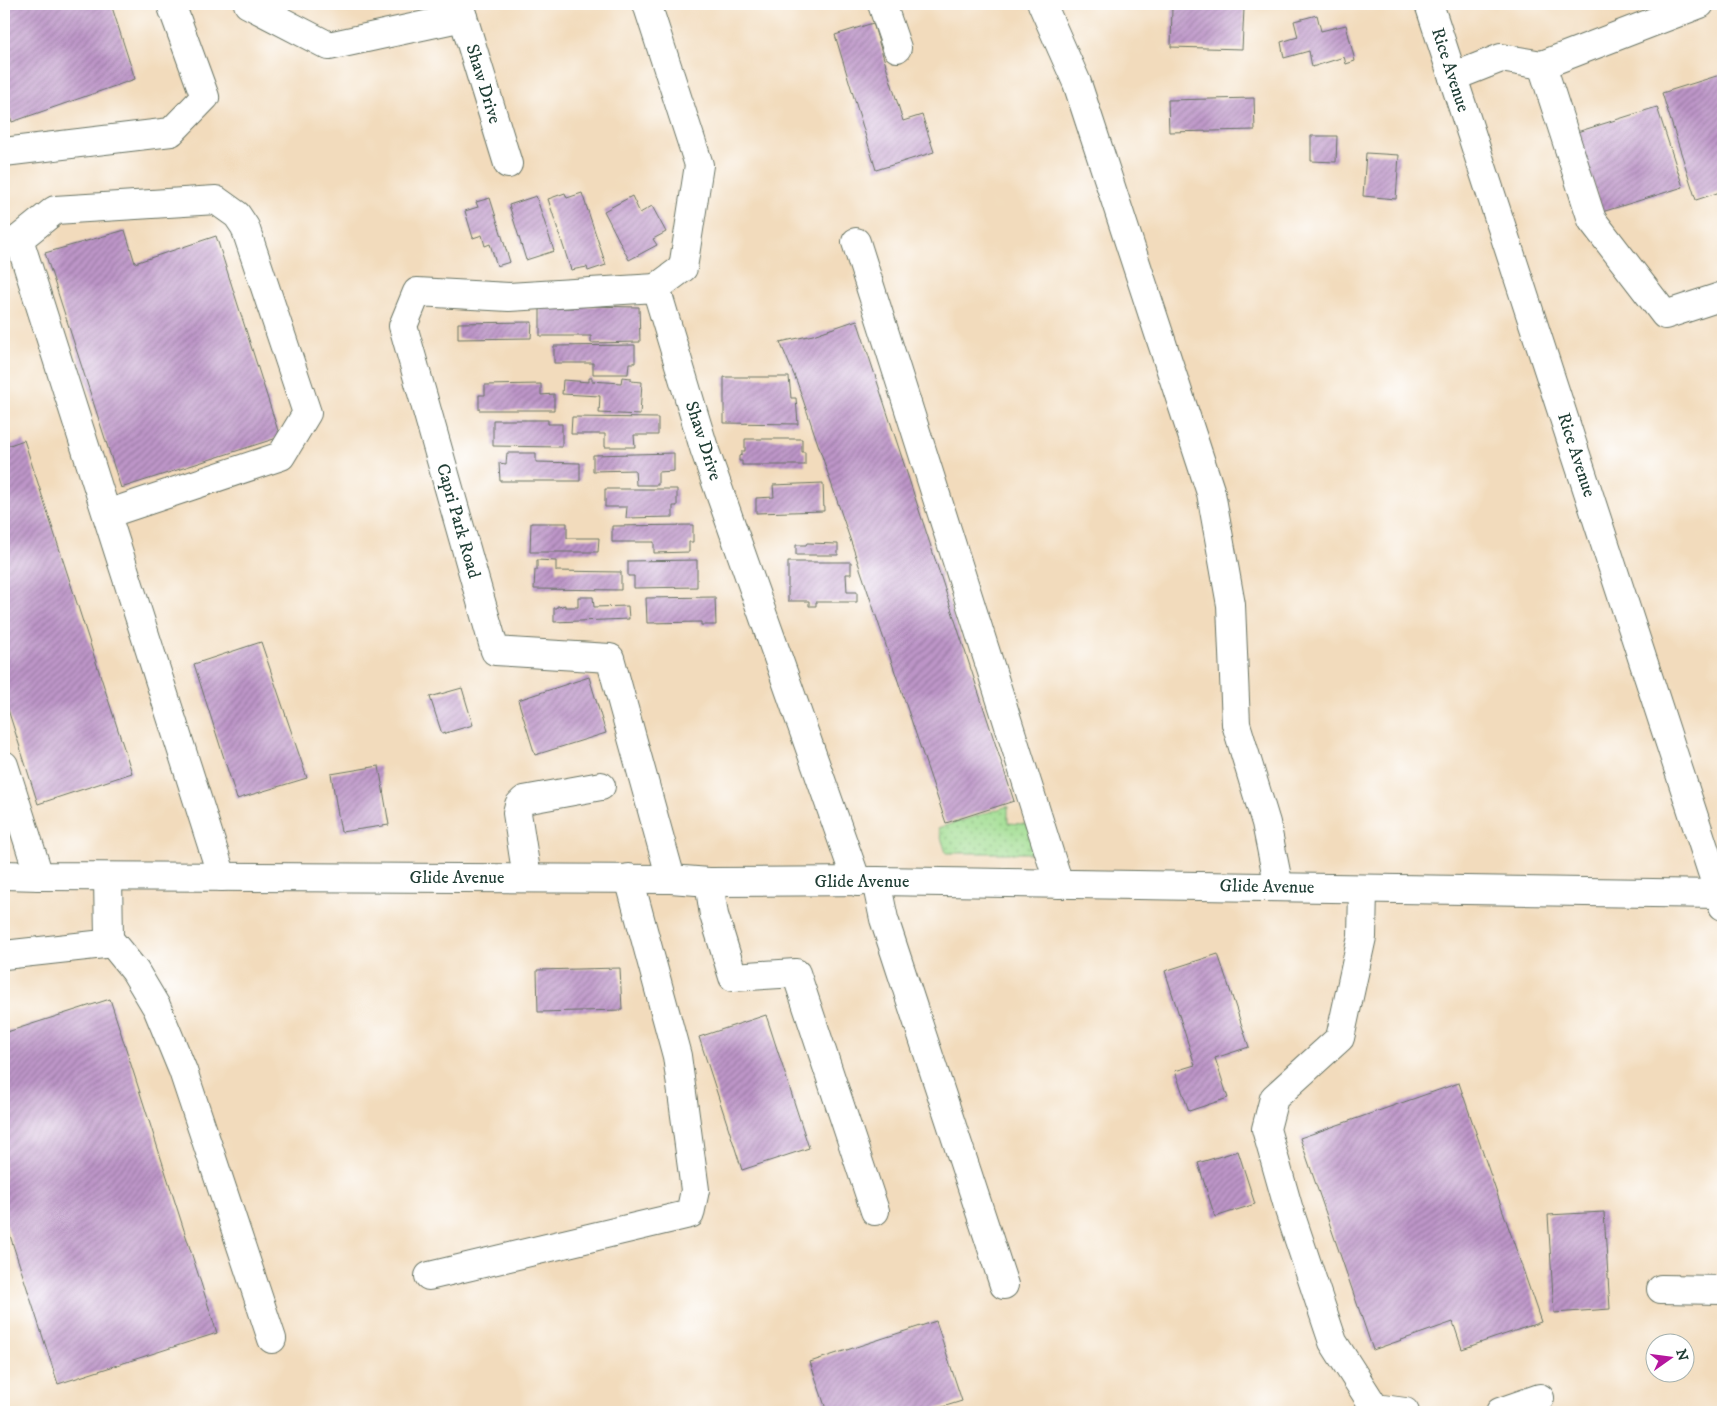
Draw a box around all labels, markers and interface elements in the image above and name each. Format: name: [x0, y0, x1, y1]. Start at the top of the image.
street label: Rice Avenue: [1426, 25, 1474, 115]
street label: Shaw Drive: [461, 42, 505, 126]
street label: Shaw Drive: [680, 399, 726, 483]
street label: Rice Avenue: [1552, 410, 1600, 500]
street label: Capri Park Road: [431, 461, 485, 581]
street label: Glide Avenue: [410, 867, 504, 889]
street label: Glide Avenue: [815, 871, 909, 893]
street label: Glide Avenue: [1219, 875, 1315, 899]
north arrow: [1644, 1334, 1694, 1384]
text: N: [1672, 1347, 1692, 1363]

